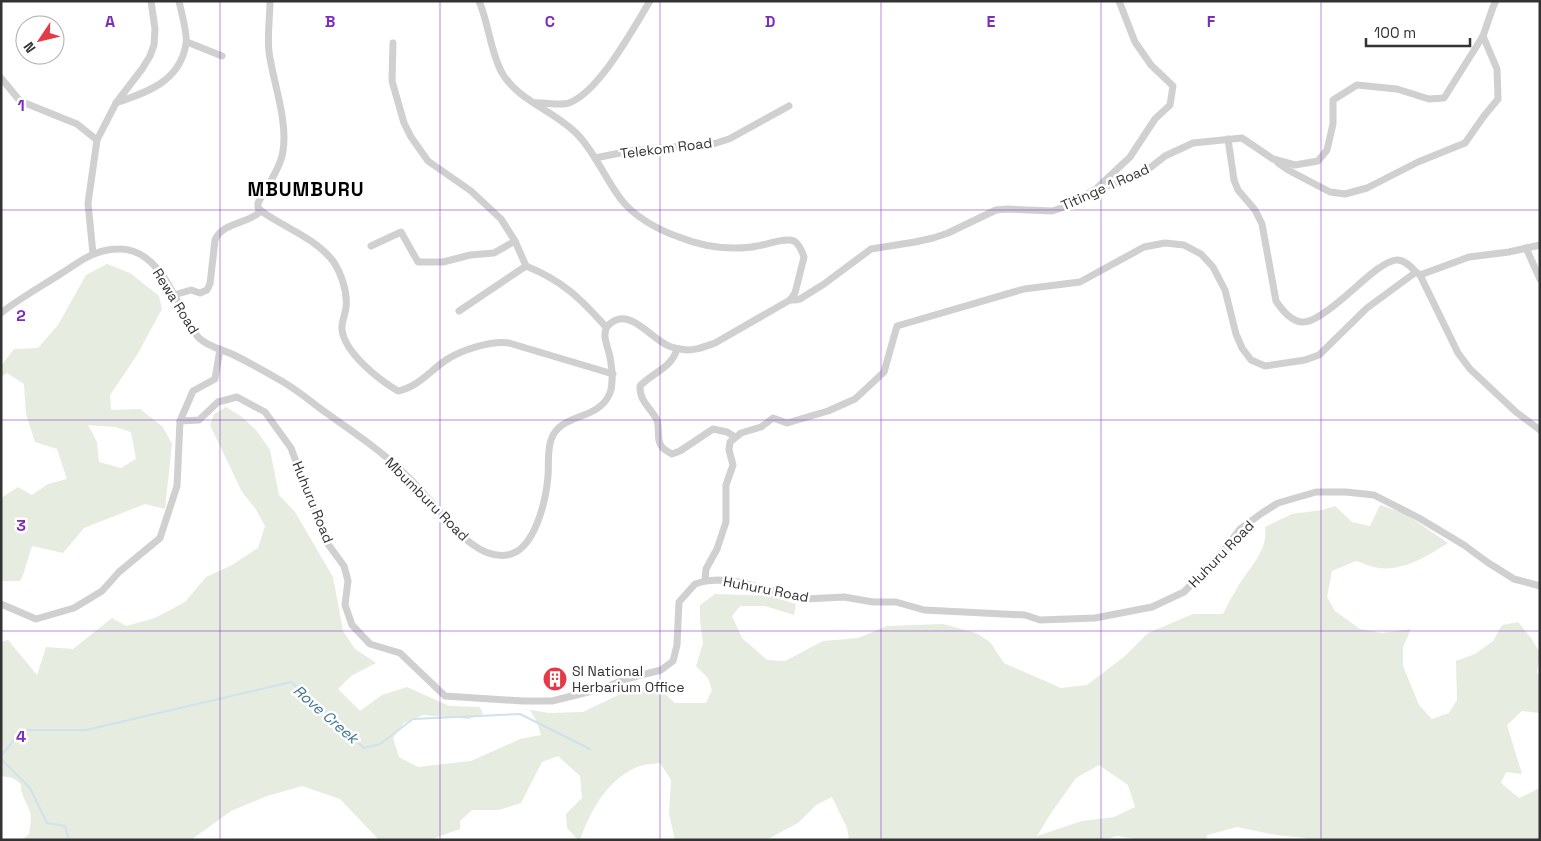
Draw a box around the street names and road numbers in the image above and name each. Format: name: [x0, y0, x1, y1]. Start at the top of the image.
street label: Telekom Road: [619, 133, 713, 163]
street label: Titinge 1 Road: [1058, 160, 1152, 214]
street label: Rewa Road: [149, 265, 203, 337]
street label: Mbumburu Road: [381, 453, 473, 545]
street label: Huhuru Road: [288, 458, 338, 546]
street label: Huhuru Road: [1184, 517, 1258, 591]
street label: Huhuru Road: [722, 572, 810, 606]

